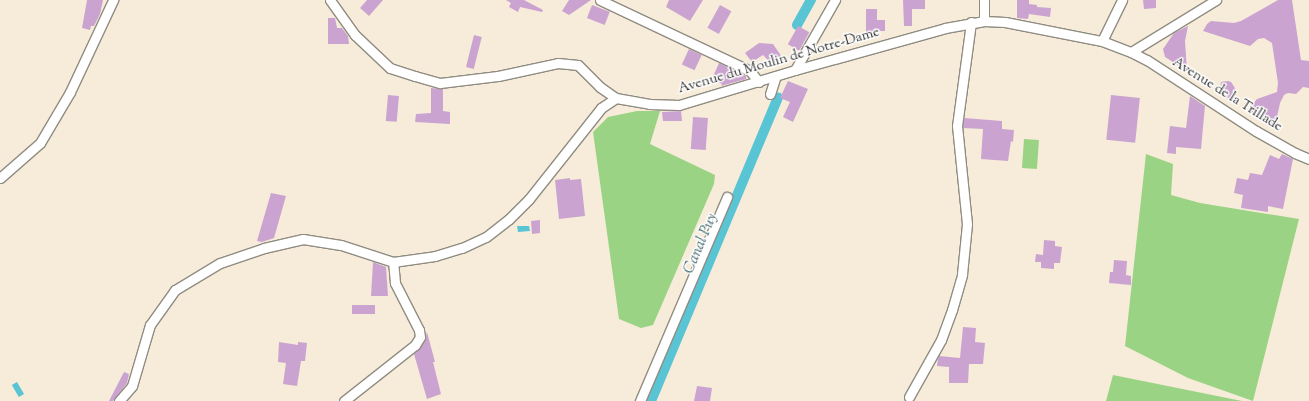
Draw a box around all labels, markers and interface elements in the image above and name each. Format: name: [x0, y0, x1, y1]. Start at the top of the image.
street label: Avenue du Moulin de Notre-Dame: [676, 24, 882, 98]
street label: Avenue de la Trillade: [1169, 54, 1285, 136]
water label: Canal Puy: [680, 211, 722, 277]

